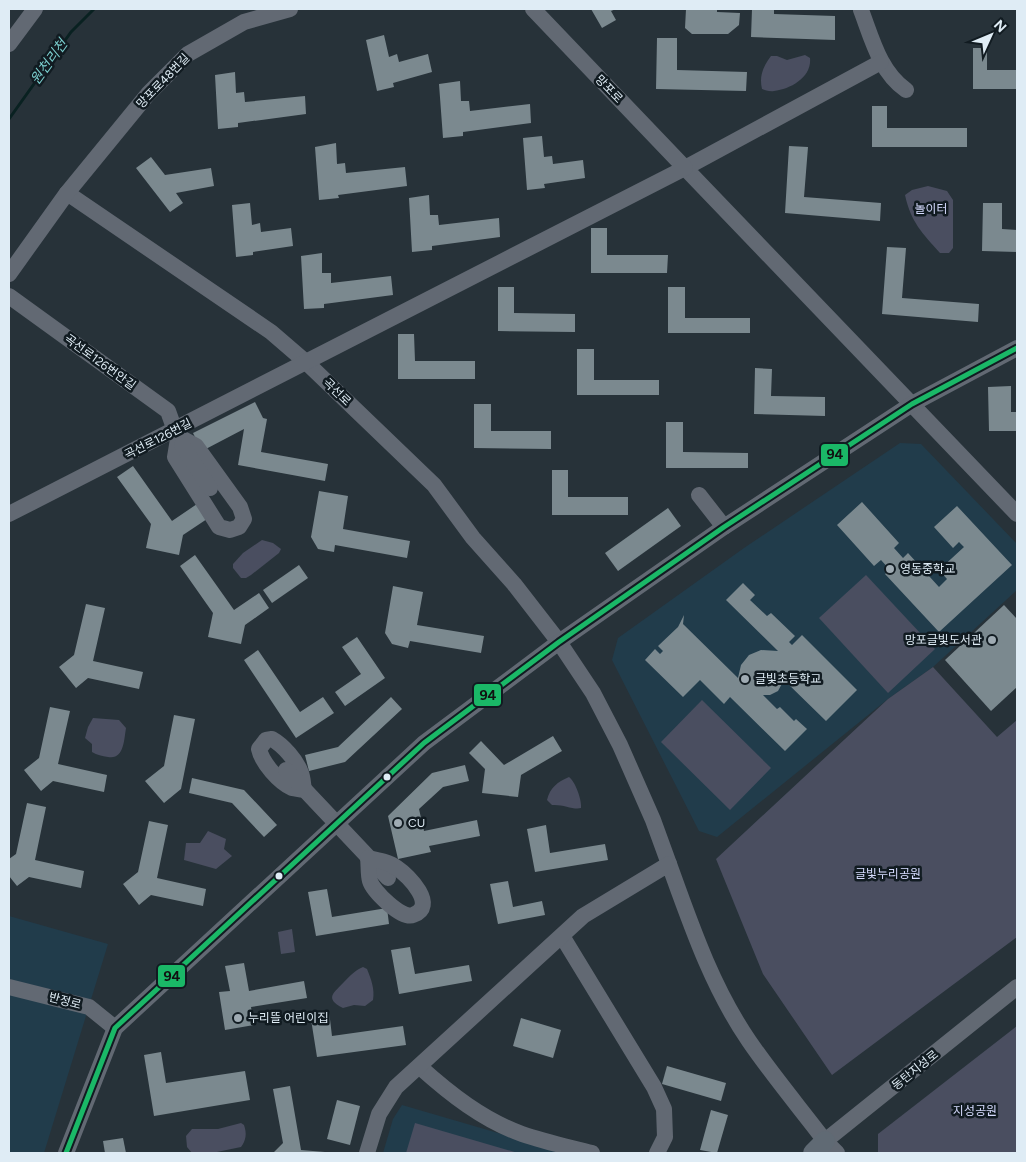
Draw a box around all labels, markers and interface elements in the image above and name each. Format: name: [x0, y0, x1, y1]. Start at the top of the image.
north arrow: [966, 10, 1016, 60]
text: N: [990, 17, 1010, 36]
water label: 원천리천: [27, 35, 72, 88]
street label: 망포로48번길: [134, 51, 192, 111]
street label: 망포로: [592, 72, 626, 106]
park label: 놀이터: [914, 202, 948, 216]
street label: 곡선로126번안길: [62, 331, 138, 393]
street label: 곡선로: [320, 375, 354, 409]
street label: 곡선로126번길: [122, 416, 194, 462]
line badge: 94: [820, 443, 849, 467]
text: 94: [827, 446, 844, 463]
place label: 영동중학교: [900, 562, 955, 576]
marker: 영동중학교: [884, 563, 896, 575]
place label: 망포글빛도서관: [905, 633, 982, 647]
marker: 망포글빛도서관: [986, 634, 998, 646]
place label: 글빛초등학교: [755, 672, 821, 686]
marker: 글빛초등학교: [739, 673, 751, 685]
line badge: 94: [473, 683, 502, 707]
text: 94: [480, 687, 497, 704]
unlabelled marker: [382, 772, 392, 782]
place label: CU: [408, 816, 425, 830]
marker: CU: [392, 817, 404, 829]
park label: 글빛누리공원: [855, 867, 921, 881]
unlabelled marker: [274, 871, 284, 881]
line badge: 94: [157, 964, 186, 988]
text: 94: [164, 968, 181, 985]
street label: 반정로: [47, 990, 83, 1012]
place label: 누리뜰 어린이집: [248, 1011, 328, 1025]
marker: 누리뜰 어린이집: [232, 1012, 244, 1024]
street label: 동탄지성로: [889, 1047, 941, 1093]
park label: 지성공원: [953, 1104, 997, 1118]

